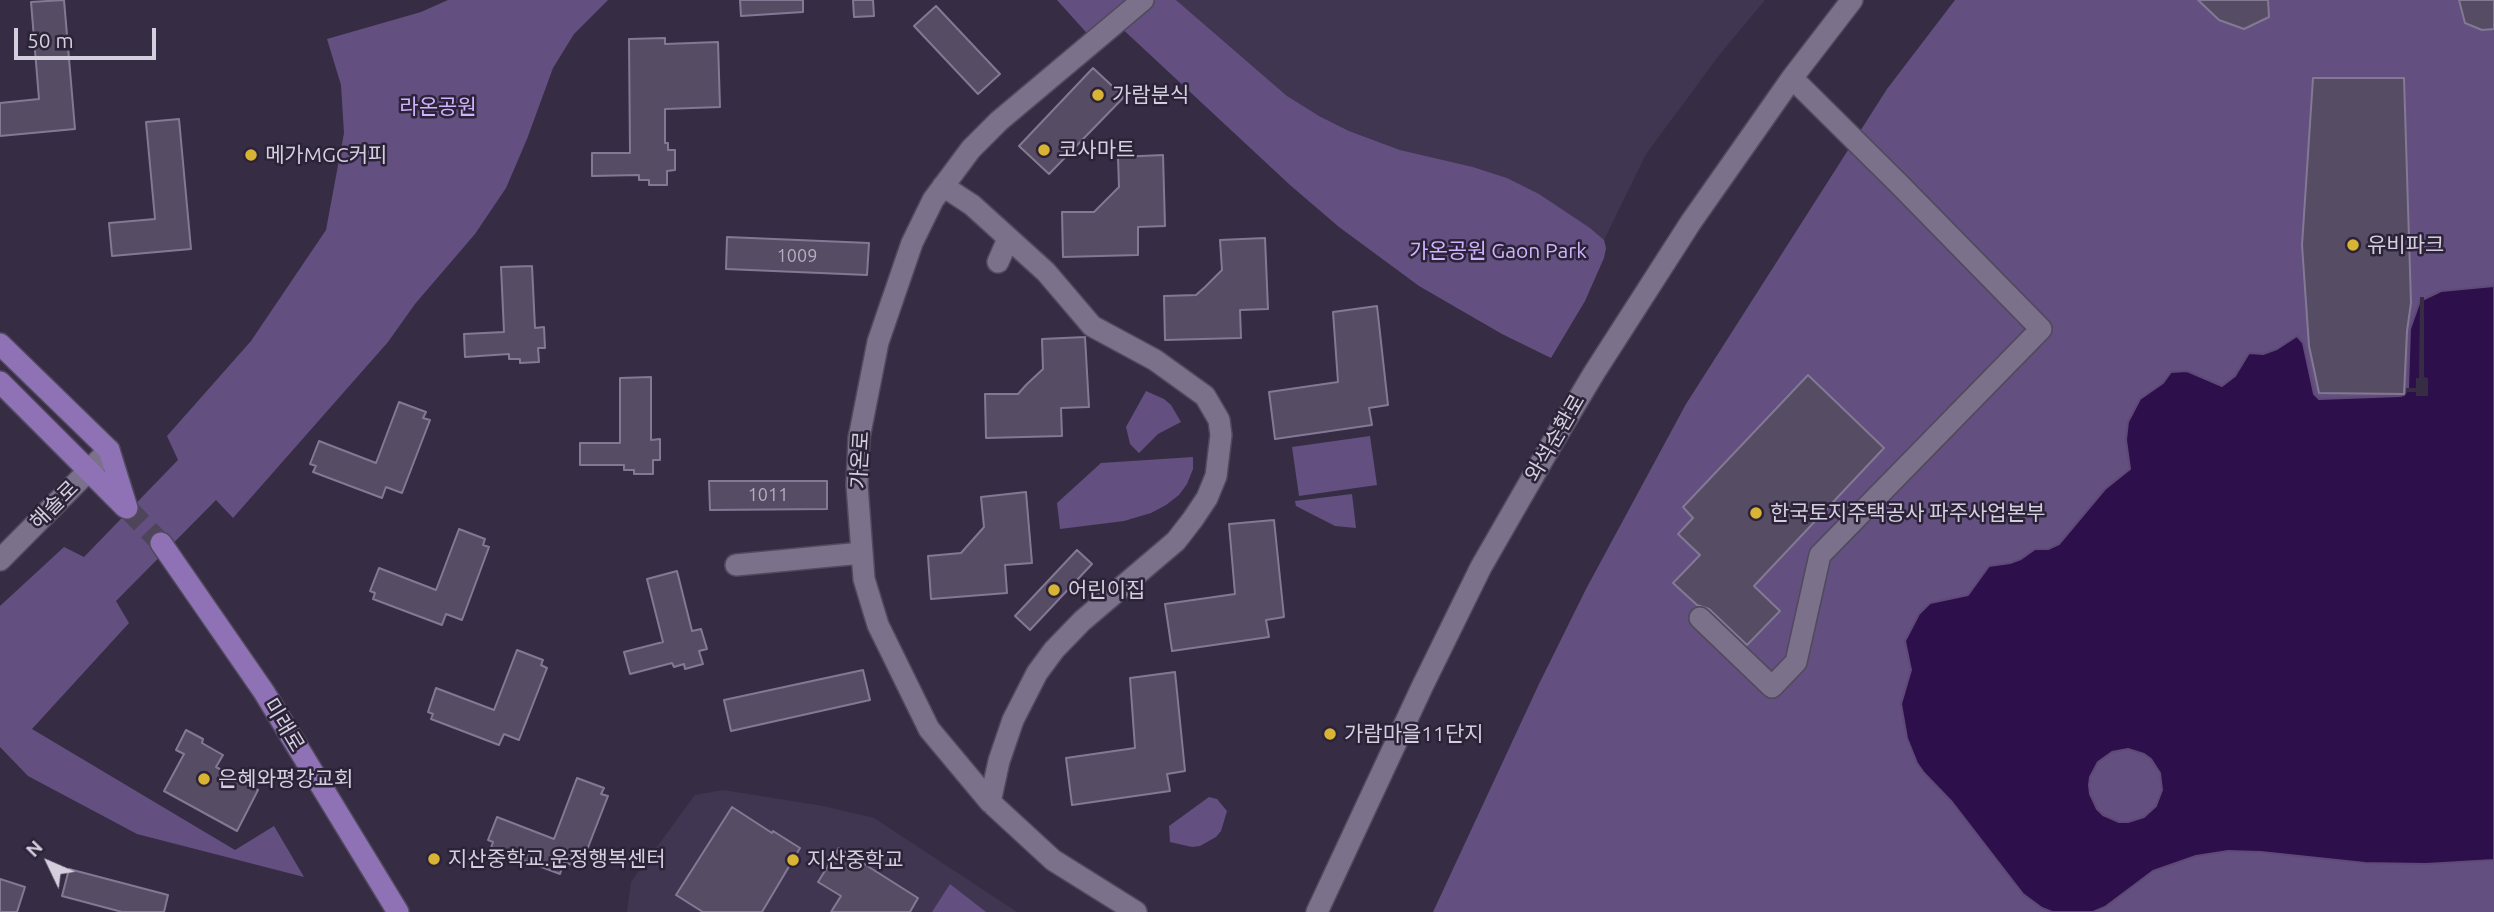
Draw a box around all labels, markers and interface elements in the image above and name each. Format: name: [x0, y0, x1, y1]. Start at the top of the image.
scale bar: [18, 14, 159, 58]
text: 50 m: [27, 28, 74, 52]
place label: 가람분식: [1112, 82, 1189, 108]
marker: 가람분식: [1090, 87, 1106, 103]
park label: 라온공원: [399, 94, 477, 120]
place label: 코사마트: [1058, 137, 1135, 163]
place label: 메가MGC커피: [265, 142, 387, 168]
marker: 코사마트: [1036, 142, 1052, 158]
marker: 메가MGC커피: [243, 147, 259, 163]
place label: 유비파크: [2367, 232, 2444, 258]
marker: 유비파크: [2345, 237, 2361, 253]
park label: 가온공원 Gaon Park: [1409, 238, 1587, 264]
house number: 1009: [777, 245, 817, 267]
street label: 와석순환로: [1520, 390, 1590, 486]
street label: 가온로: [846, 430, 874, 490]
street label: 해솔로: [25, 476, 83, 534]
house number: 1011: [748, 484, 788, 506]
place label: 한국토지주택공사 파주사업본부: [1770, 500, 2045, 526]
marker: 한국토지주택공사 파주사업본부: [1748, 505, 1764, 521]
place label: 어린이집: [1068, 577, 1145, 603]
marker: 어린이집: [1046, 582, 1062, 598]
street label: 미래로: [258, 694, 310, 756]
place label: 가람마을11단지: [1344, 721, 1484, 747]
marker: 가람마을11단지: [1322, 726, 1338, 742]
place label: 은혜와평강교회: [218, 766, 353, 792]
marker: 은혜와평강교회: [196, 771, 212, 787]
north arrow: [14, 828, 84, 898]
text: N: [21, 836, 47, 861]
place label: 지산중학교.운정행복센터: [448, 846, 666, 872]
place label: 지산중학교: [807, 847, 904, 873]
marker: 지산중학교.운정행복센터: [426, 851, 442, 867]
marker: 지산중학교: [785, 852, 801, 868]

